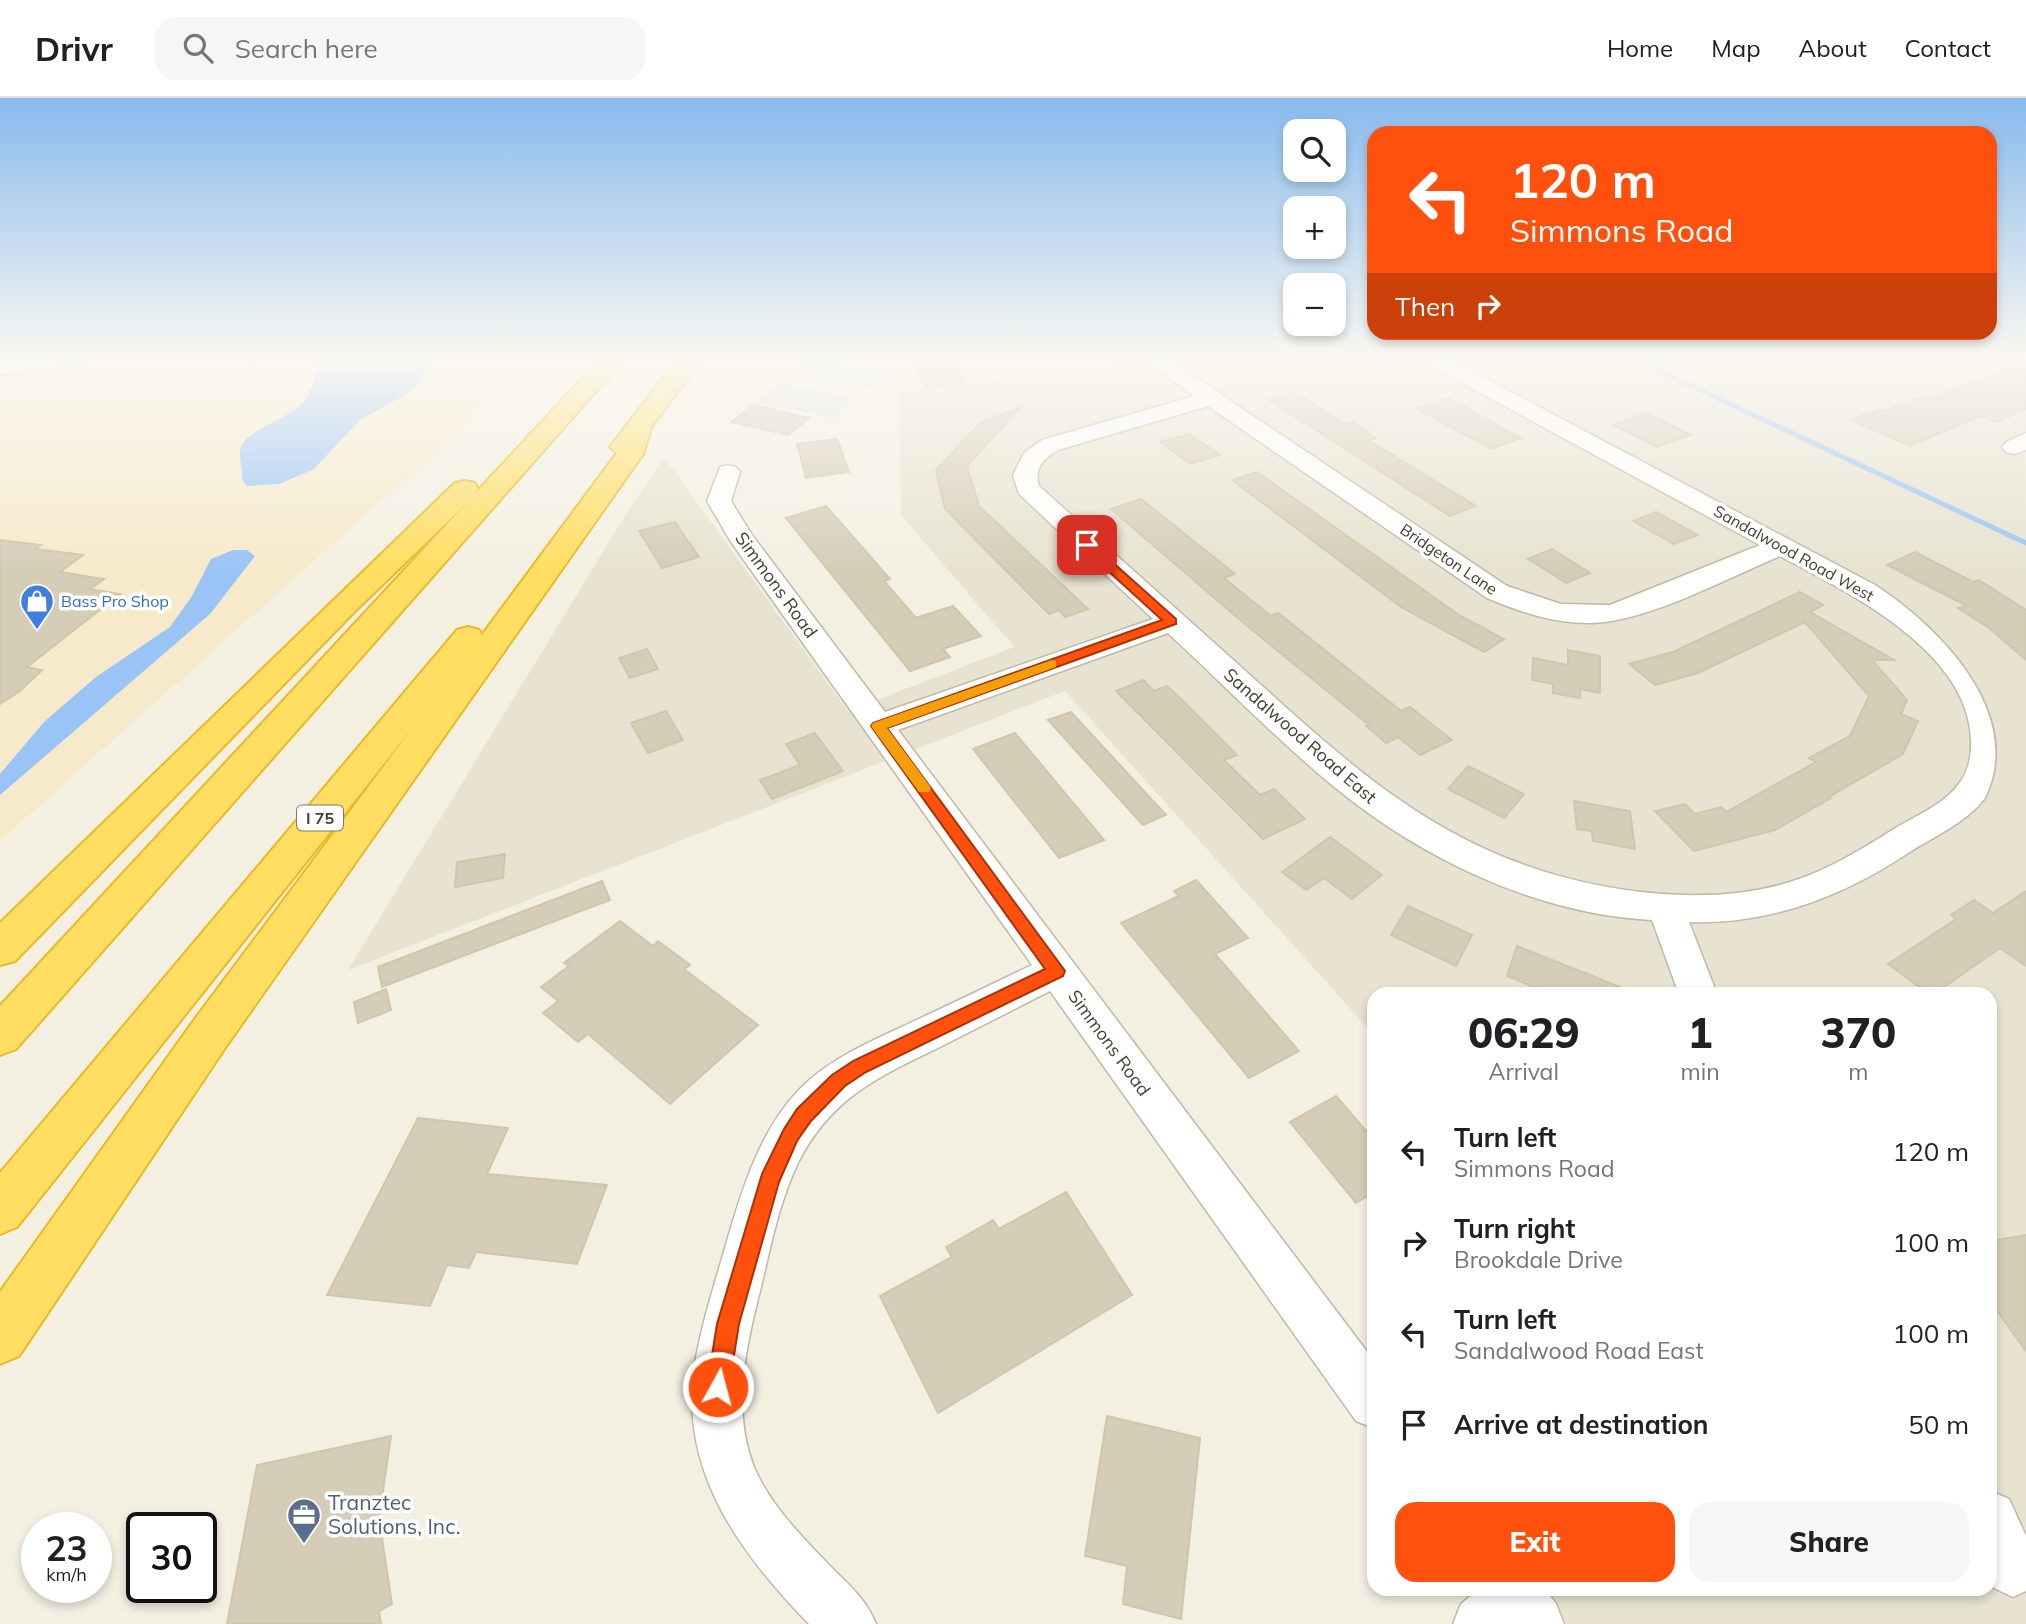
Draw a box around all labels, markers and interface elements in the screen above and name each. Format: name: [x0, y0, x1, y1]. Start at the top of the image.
search box: [155, 17, 645, 80]
text: Drivr: [35, 28, 113, 69]
icon: search: [179, 29, 217, 67]
text: Search here: [235, 32, 378, 65]
text: Home: [1607, 33, 1673, 63]
text: Map: [1711, 33, 1761, 63]
text: About: [1799, 33, 1867, 63]
text: Contact: [1905, 33, 1991, 63]
map controls: [1283, 119, 1346, 336]
button: search: [1283, 119, 1346, 182]
text: 120 m: [1510, 149, 1656, 210]
icon: left: [1395, 154, 1486, 245]
button: +: [1283, 196, 1346, 259]
text: Simmons Road: [1510, 210, 1733, 250]
button: −: [1283, 273, 1346, 336]
icon: right: [1469, 287, 1507, 325]
text: Then: [1395, 290, 1455, 323]
street label: Sandalwood Road West: [1710, 501, 1878, 606]
pin: [1057, 515, 1117, 575]
street label: Bridgeton Lane: [1397, 519, 1501, 599]
icon: arrive: [1068, 526, 1106, 564]
street label: Simmons Road: [730, 527, 823, 642]
shop icon: Bass Pro Shop: [18, 582, 56, 631]
place label: Bass Pro Shop: [61, 591, 169, 611]
street label: Sandalwood Road East: [1219, 663, 1382, 808]
road number: I 75: [297, 806, 343, 831]
street label: Simmons Road: [1063, 985, 1156, 1100]
text: 06:29: [1468, 1006, 1580, 1059]
text: 1: [1687, 1006, 1713, 1059]
text: 370: [1821, 1006, 1896, 1059]
text: Arrival: [1489, 1057, 1559, 1086]
text: min: [1680, 1057, 1720, 1086]
text: m: [1848, 1057, 1868, 1086]
text: Turn left: [1454, 1121, 1556, 1154]
icon: left: [1395, 1133, 1433, 1171]
text: 120 m: [1893, 1135, 1969, 1168]
text: Simmons Road: [1454, 1154, 1615, 1183]
text: Turn right: [1454, 1212, 1575, 1245]
icon: right: [1395, 1224, 1433, 1262]
text: 100 m: [1893, 1226, 1969, 1259]
text: Brookdale Drive: [1454, 1245, 1623, 1274]
text: Turn left: [1454, 1303, 1556, 1336]
icon: left: [1395, 1315, 1433, 1353]
text: 100 m: [1893, 1317, 1969, 1350]
text: Sandalwood Road East: [1454, 1336, 1703, 1365]
position arrow: [681, 1350, 755, 1424]
icon: arrive: [1395, 1406, 1433, 1444]
text: Arrive at destination: [1454, 1408, 1709, 1441]
text: 50 m: [1908, 1408, 1969, 1441]
place label: Tranztec Solutions, Inc.: [328, 1489, 461, 1539]
office icon: Tranztec Solutions, Inc.: [285, 1496, 323, 1545]
button: Exit: [1395, 1502, 1675, 1582]
button: Share: [1689, 1502, 1969, 1582]
speed limit sign: 30: [126, 1512, 217, 1603]
text: 23: [45, 1526, 88, 1570]
text: km/h: [46, 1563, 87, 1586]

